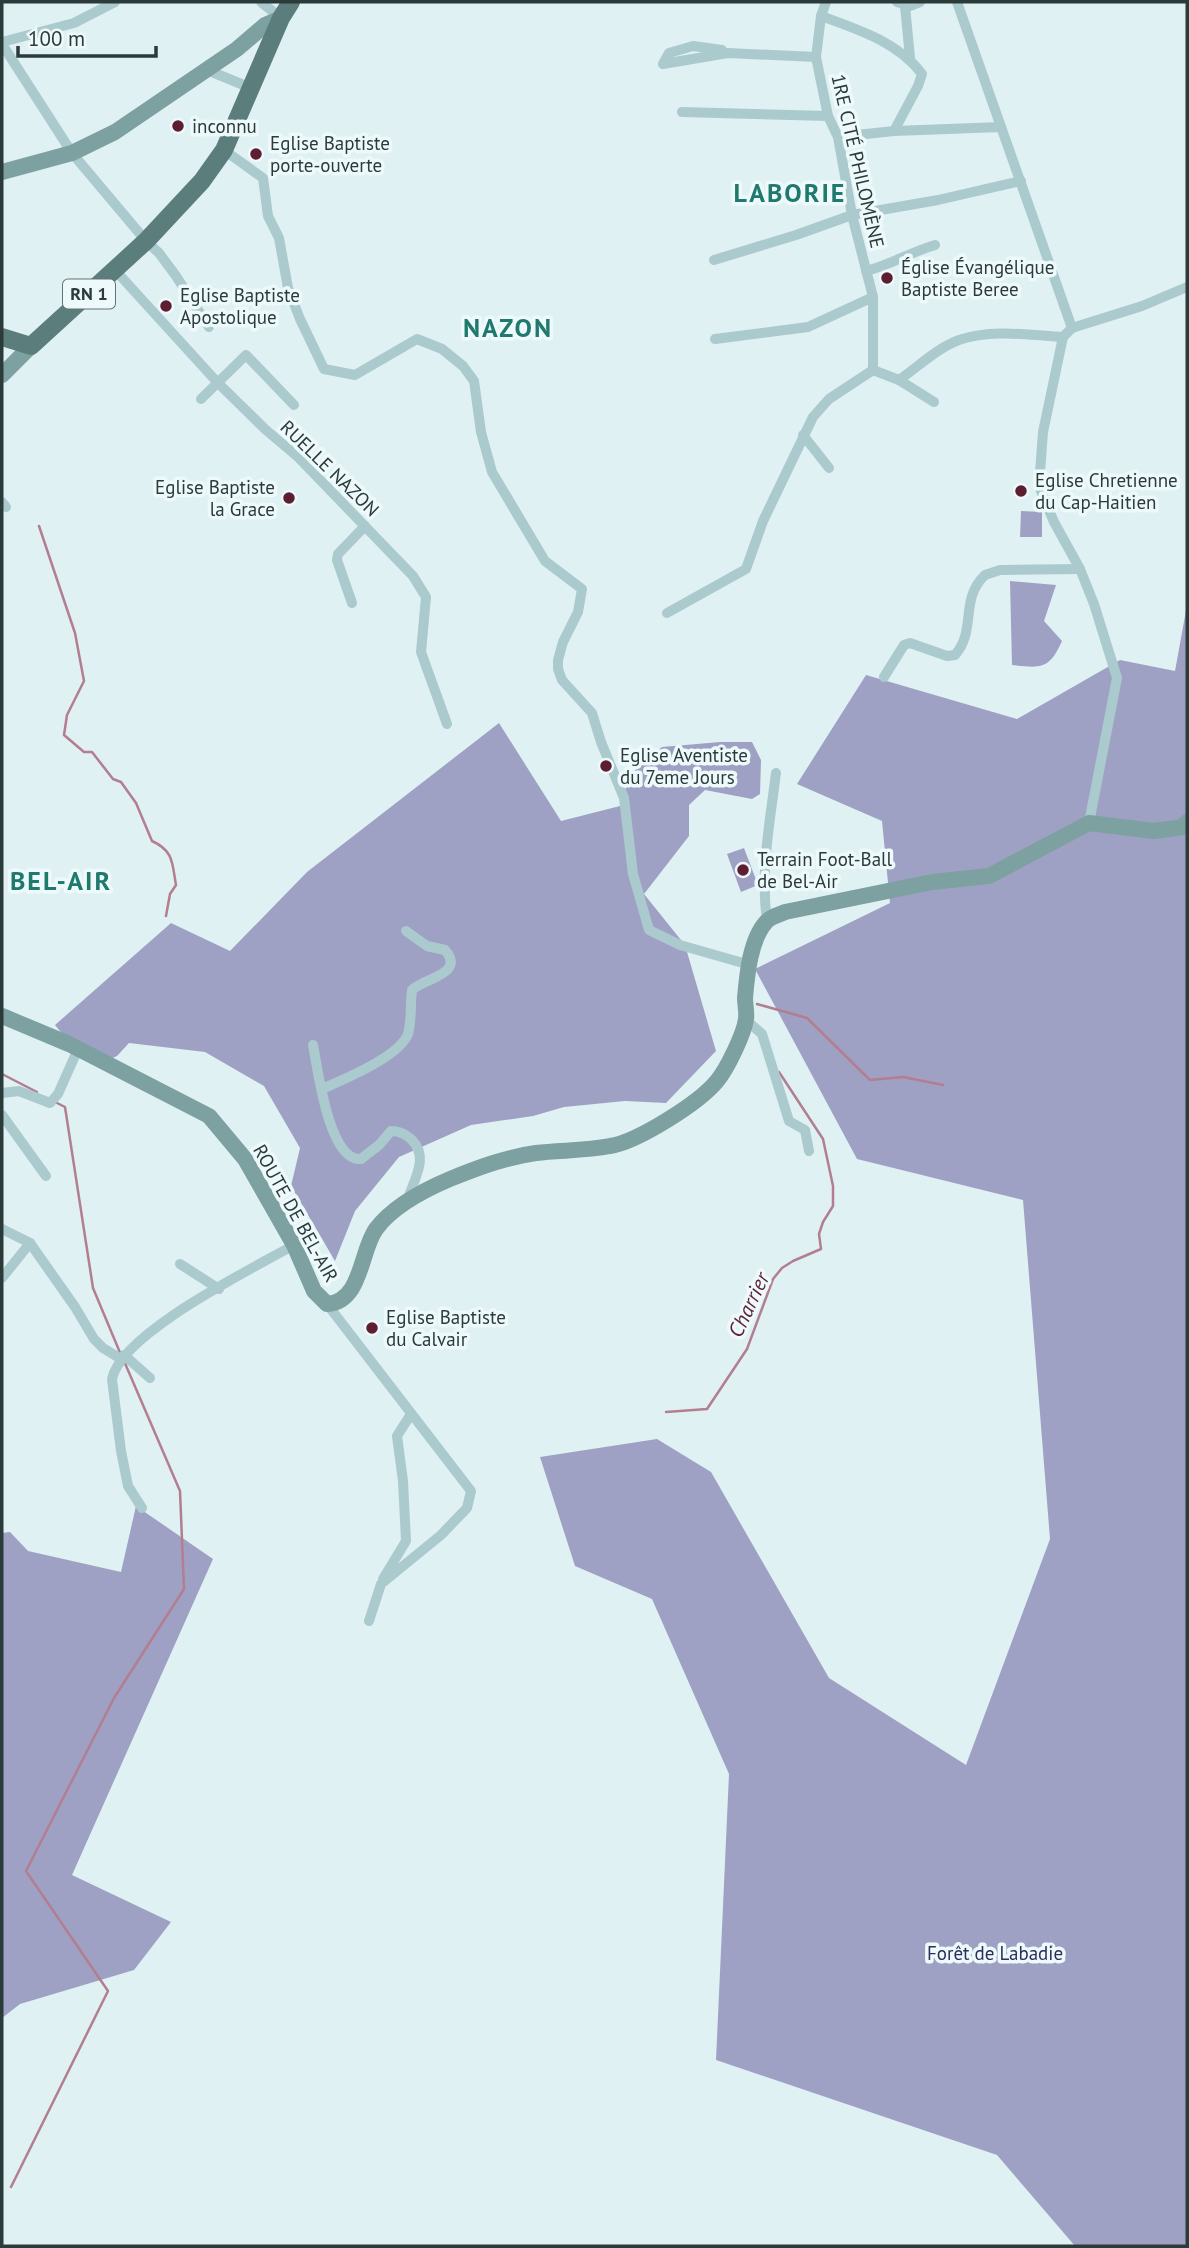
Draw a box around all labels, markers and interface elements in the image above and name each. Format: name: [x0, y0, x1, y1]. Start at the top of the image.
scale bar: [18, 14, 156, 58]
text: 100 m: [28, 25, 85, 52]
street label: 1RE CITÉ PHILOMÈNE: [826, 72, 890, 250]
place label: inconnu: [192, 114, 257, 138]
marker: inconnu: [170, 118, 186, 134]
place label: Eglise Baptiste porte-ouverte: [270, 131, 390, 177]
marker: Eglise Baptiste porte-ouverte: [248, 146, 264, 162]
district label: LABORIE: [734, 176, 846, 209]
place label: Église Évangélique Baptiste Beree: [901, 255, 1055, 301]
marker: Église Évangélique Baptiste Beree: [879, 270, 895, 286]
road number: RN 1: [63, 280, 115, 308]
place label: Eglise Baptiste Apostolique: [180, 283, 300, 329]
marker: Eglise Baptiste Apostolique: [158, 298, 174, 314]
district label: NAZON: [463, 311, 553, 344]
street label: RUELLE NAZON: [276, 415, 384, 521]
place label: Eglise Chretienne du Cap-Haitien: [1035, 468, 1178, 514]
place label: Eglise Baptiste la Grace: [155, 475, 275, 521]
marker: Eglise Chretienne du Cap-Haitien: [1013, 483, 1029, 499]
marker: Eglise Baptiste la Grace: [281, 490, 297, 506]
place label: Eglise Aventiste du 7eme Jours: [620, 743, 748, 789]
marker: Eglise Aventiste du 7eme Jours: [598, 758, 614, 774]
place label: Terrain Foot-Ball de Bel-Air: [757, 847, 893, 893]
marker: Terrain Foot-Ball de Bel-Air: [735, 862, 751, 878]
district label: BEL-AIR: [10, 864, 112, 897]
street label: ROUTE DE BEL-AIR: [248, 1140, 344, 1286]
water label: Charrier: [722, 1266, 776, 1342]
place label: Eglise Baptiste du Calvair: [386, 1305, 506, 1351]
marker: Eglise Baptiste du Calvair: [364, 1320, 380, 1336]
park label: Forêt de Labadie: [927, 1941, 1063, 1965]

